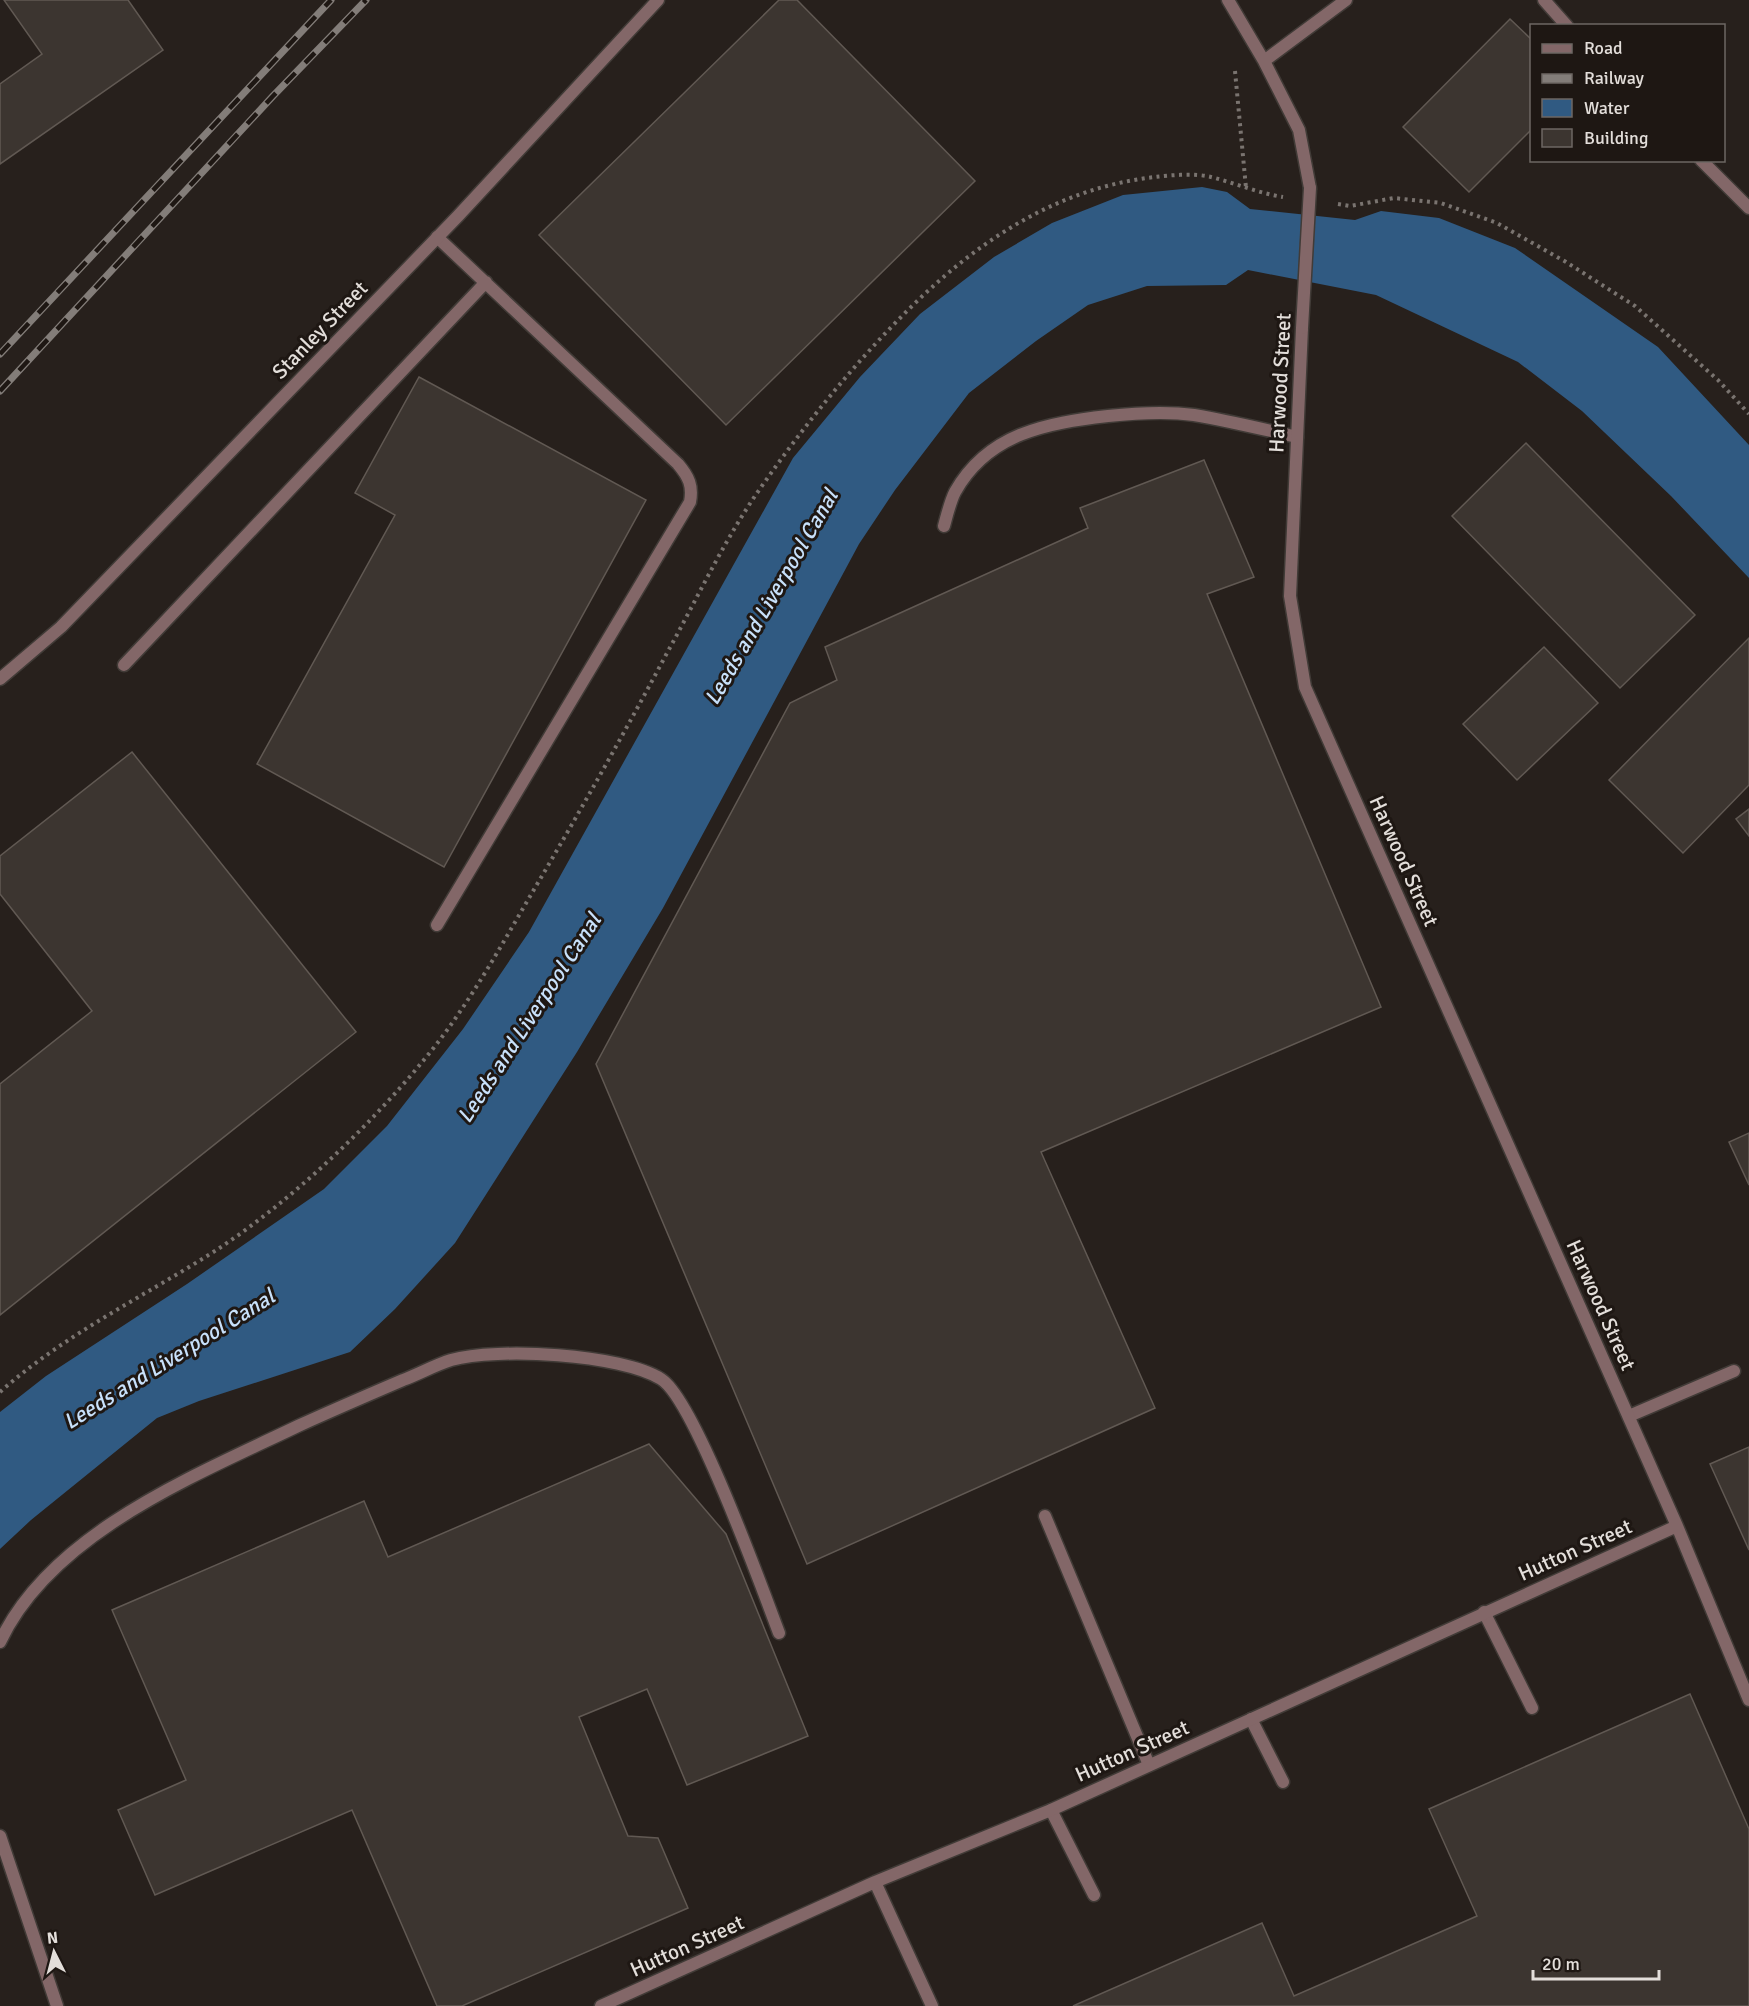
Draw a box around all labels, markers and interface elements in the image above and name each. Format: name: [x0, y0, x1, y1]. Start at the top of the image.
legend: [1530, 24, 1725, 162]
text: Road: [1584, 37, 1623, 59]
text: Railway: [1584, 67, 1645, 89]
text: Water: [1584, 97, 1630, 119]
text: Building: [1584, 127, 1648, 149]
street label: Stanley Street: [267, 275, 373, 385]
street label: Harwood Street: [1263, 312, 1297, 454]
water label: Leeds and Liverpool Canal: [698, 483, 844, 709]
street label: Harwood Street: [1364, 792, 1444, 930]
water label: Leeds and Liverpool Canal: [451, 907, 608, 1128]
street label: Harwood Street: [1561, 1236, 1641, 1374]
water label: Leeds and Liverpool Canal: [58, 1282, 281, 1435]
street label: Hutton Street: [1514, 1513, 1636, 1587]
street label: Hutton Street: [1071, 1714, 1193, 1788]
street label: Hutton Street: [626, 1909, 748, 1983]
north arrow: [24, 1922, 84, 1982]
text: N: [46, 1928, 59, 1949]
scale bar: [1533, 1943, 1659, 1981]
text: 20 m: [1542, 1953, 1580, 1975]

